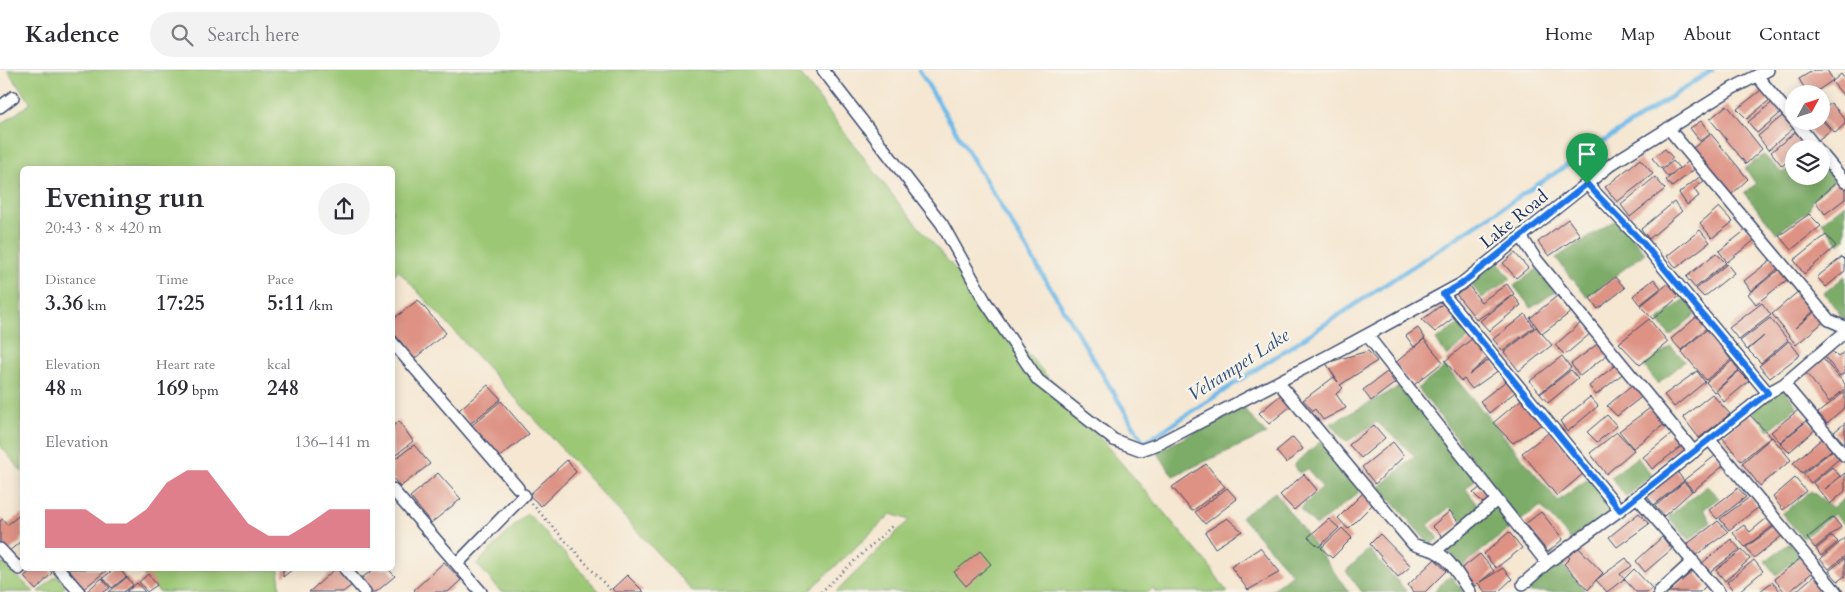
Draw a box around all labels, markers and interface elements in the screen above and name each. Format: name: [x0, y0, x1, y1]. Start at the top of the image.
search box: [150, 12, 500, 57]
text: Kadence: [25, 18, 120, 51]
icon: search: [168, 21, 196, 49]
text: Search here: [208, 22, 300, 48]
text: Home: [1545, 22, 1593, 47]
text: Map: [1621, 22, 1655, 47]
text: About: [1683, 22, 1731, 47]
text: Contact: [1759, 22, 1820, 47]
north arrow: [1785, 85, 1830, 130]
map controls: [1785, 85, 1830, 185]
pin: [1566, 133, 1608, 184]
icon: arrive: [1573, 140, 1601, 168]
button: layers: [1785, 140, 1830, 185]
text: Evening run: [45, 179, 204, 217]
button: share: [318, 183, 370, 235]
street label: Lake Road: [1475, 184, 1554, 255]
text: 20:43 · 8 × 420 m: [45, 217, 162, 239]
text: Distance: [45, 270, 96, 289]
text: Time: [156, 270, 188, 289]
text: Pace: [267, 270, 294, 289]
text: 3.36: [45, 289, 83, 318]
text: 17:25: [156, 289, 205, 318]
text: 5:11: [267, 289, 305, 318]
text: km: [83, 296, 106, 315]
text: /km: [305, 296, 333, 315]
water label: Velrampet Lake: [1183, 322, 1295, 407]
text: Elevation: [45, 355, 101, 374]
text: Heart rate: [156, 355, 215, 374]
text: kcal: [267, 355, 291, 374]
text: 48: [45, 374, 67, 403]
text: 169: [156, 374, 188, 403]
text: 248: [267, 374, 299, 403]
text: m: [67, 381, 82, 400]
text: bpm: [188, 381, 219, 400]
text: Elevation: [45, 431, 109, 453]
text: 136–141 m: [294, 431, 370, 453]

